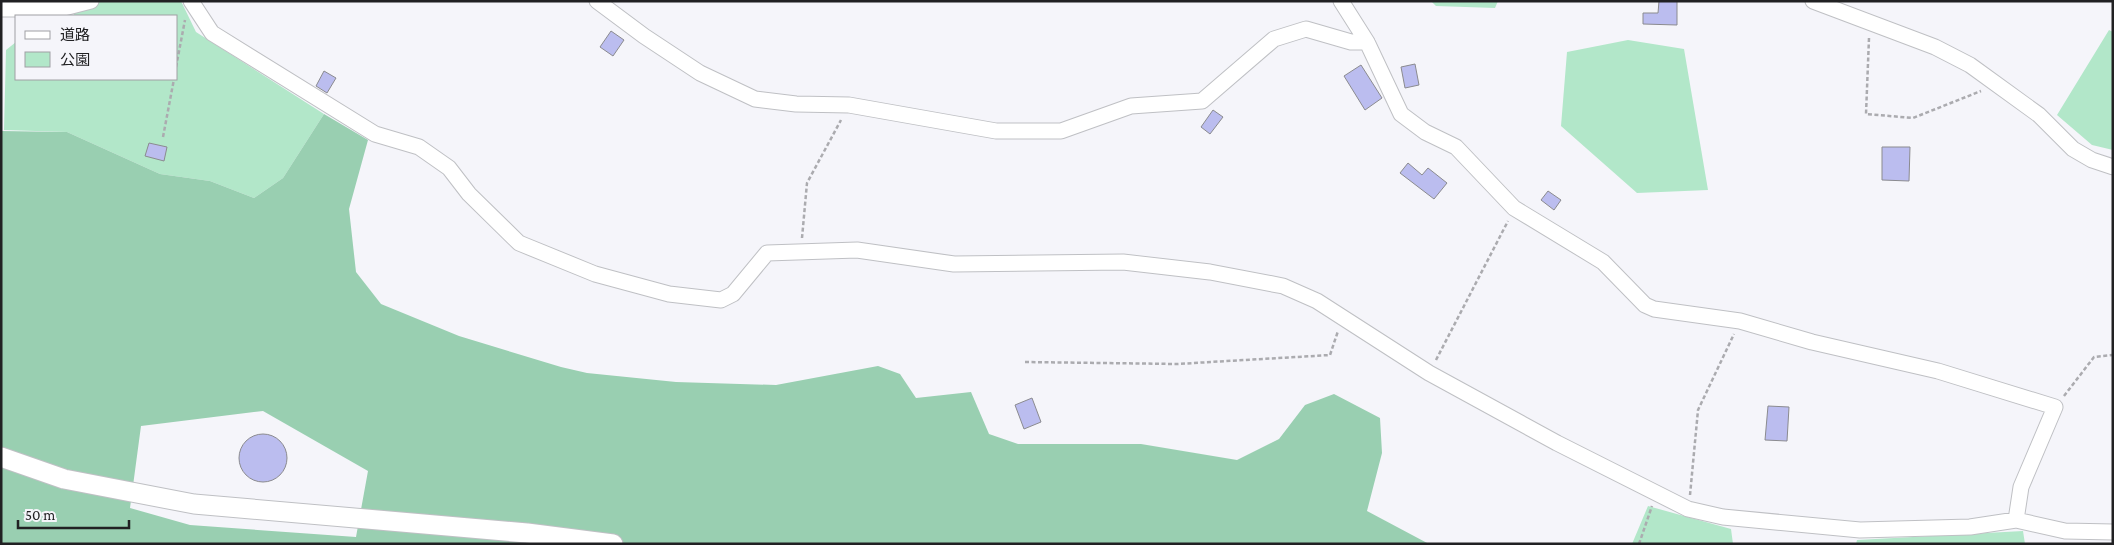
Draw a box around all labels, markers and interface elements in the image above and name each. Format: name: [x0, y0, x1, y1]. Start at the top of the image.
legend: [15, 15, 178, 80]
text: 道路: [60, 27, 90, 43]
text: 公園: [60, 52, 90, 68]
scale bar: [18, 498, 129, 530]
text: 50 m: [25, 507, 55, 523]

